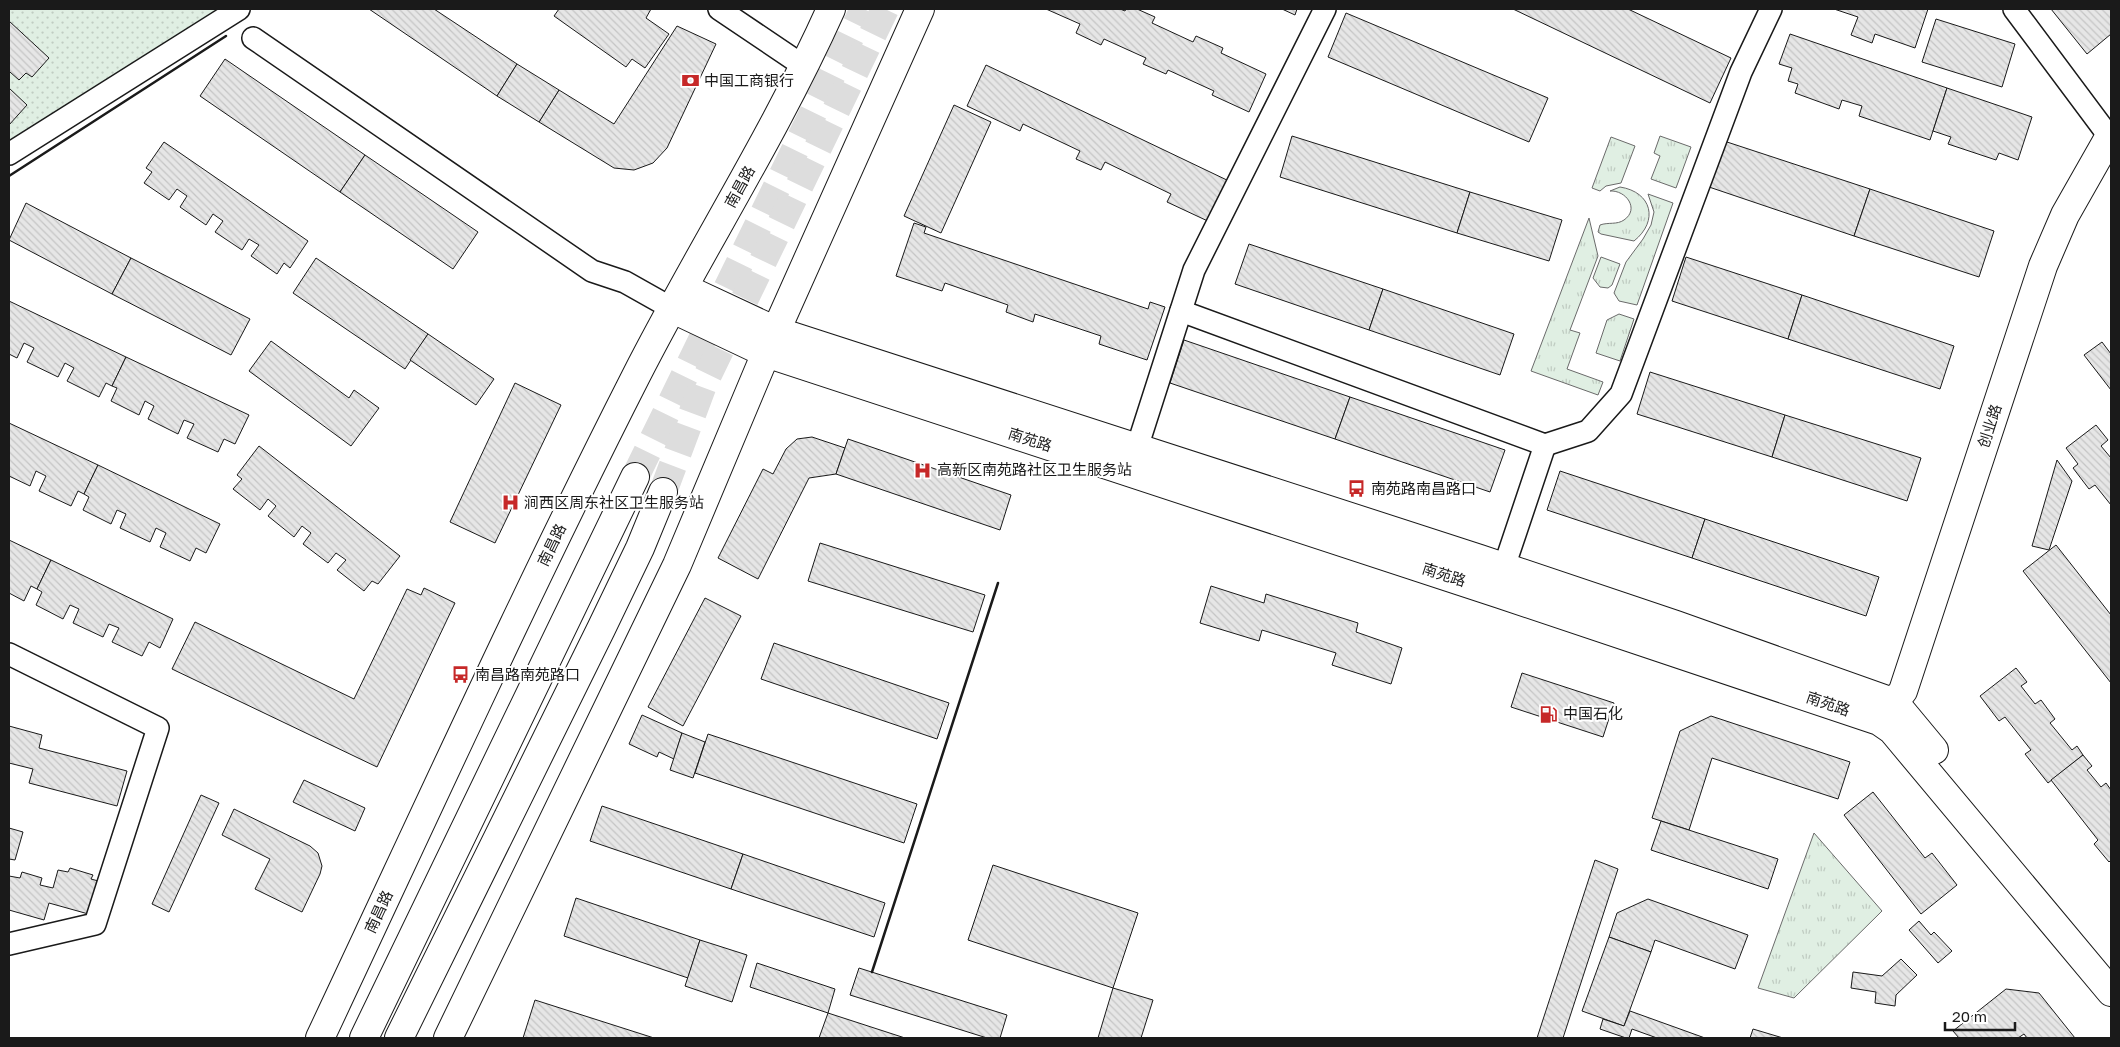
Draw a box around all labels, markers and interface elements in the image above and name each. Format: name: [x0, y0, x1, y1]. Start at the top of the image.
bank icon: 中国工商银行: [680, 71, 700, 91]
place label: 中国工商银行: [704, 71, 794, 89]
street label: 南昌路: [720, 162, 758, 211]
street label: 创业路: [1974, 402, 2005, 450]
street label: 南苑路: [1006, 424, 1054, 455]
hospital icon: 高新区南苑路社区卫生服务站: [913, 460, 933, 480]
place label: 高新区南苑路社区卫生服务站: [937, 460, 1132, 478]
bus stop icon: 南苑路南昌路口: [1347, 479, 1367, 499]
place label: 南苑路南昌路口: [1371, 479, 1476, 497]
hospital icon: 涧西区周东社区卫生服务站: [500, 493, 520, 513]
place label: 涧西区周东社区卫生服务站: [524, 493, 704, 511]
street label: 南昌路: [533, 520, 569, 569]
street label: 南苑路: [1420, 559, 1468, 590]
bus stop icon: 南昌路南苑路口: [451, 665, 471, 685]
place label: 南昌路南苑路口: [475, 665, 580, 683]
street label: 南苑路: [1804, 687, 1853, 719]
fuel station icon: 中国石化: [1539, 704, 1559, 724]
place label: 中国石化: [1563, 704, 1623, 722]
street label: 南昌路: [360, 887, 396, 936]
scale bar: [1945, 1000, 2015, 1032]
text: 20 m: [1952, 1007, 1987, 1025]

